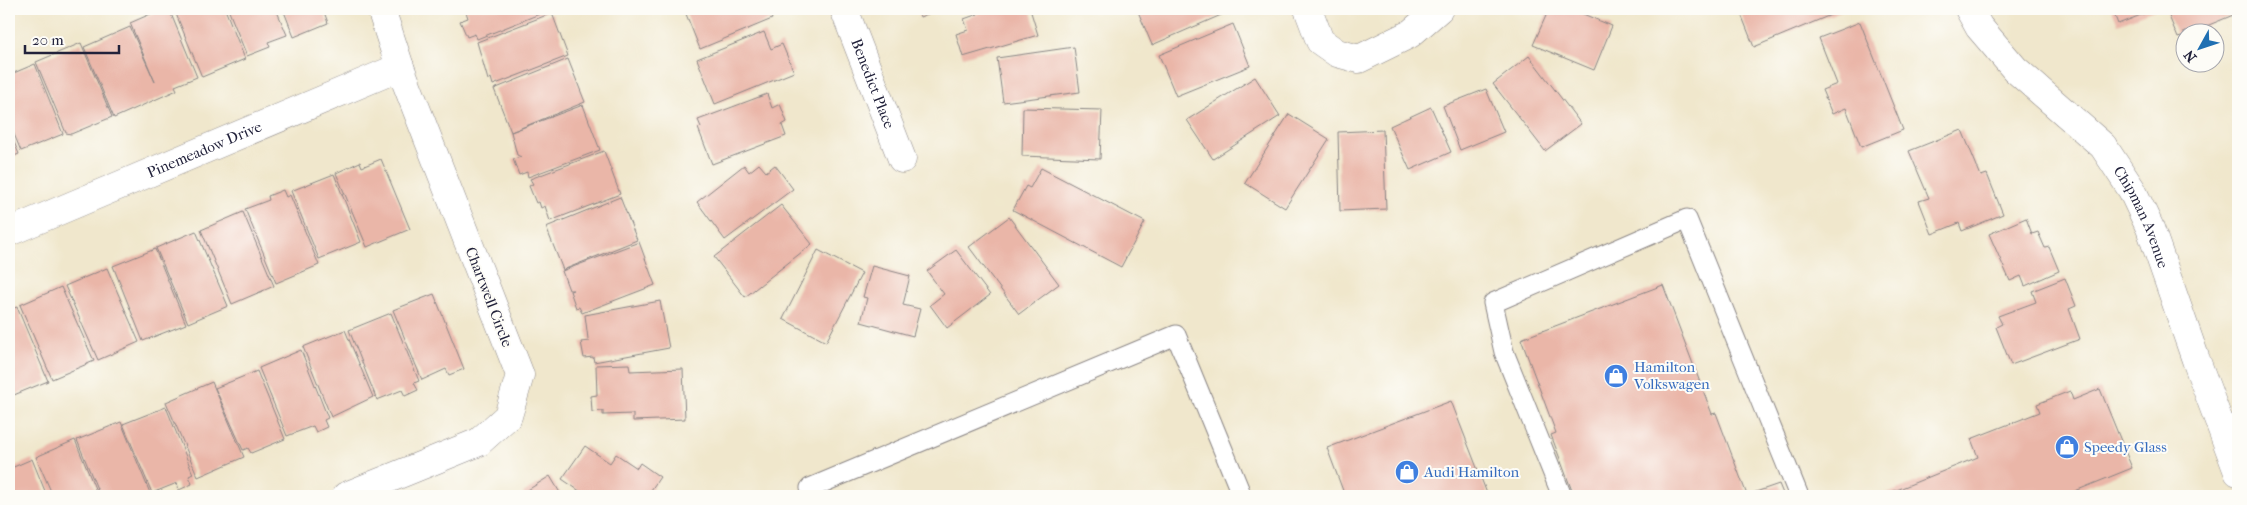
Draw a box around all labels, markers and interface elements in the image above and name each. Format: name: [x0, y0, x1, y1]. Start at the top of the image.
scale bar: [25, 22, 119, 54]
north arrow: [2174, 22, 2224, 72]
text: 20 m: [32, 31, 64, 49]
street label: Benedict Place: [847, 36, 899, 132]
text: N: [2180, 46, 2200, 66]
street label: Pinemeadow Drive: [144, 117, 265, 182]
street label: Chipman Avenue: [2110, 163, 2172, 271]
street label: Chartwell Circle: [462, 244, 517, 350]
place label: Hamilton Volkswagen: [1633, 358, 1710, 393]
shop icon: Hamilton Volkswagen: [1603, 363, 1629, 389]
shop icon: Speedy Glass: [2054, 434, 2080, 460]
place label: Speedy Glass: [2084, 438, 2167, 456]
shop icon: Audi Hamilton: [1394, 459, 1420, 485]
place label: Audi Hamilton: [1423, 463, 1519, 481]

